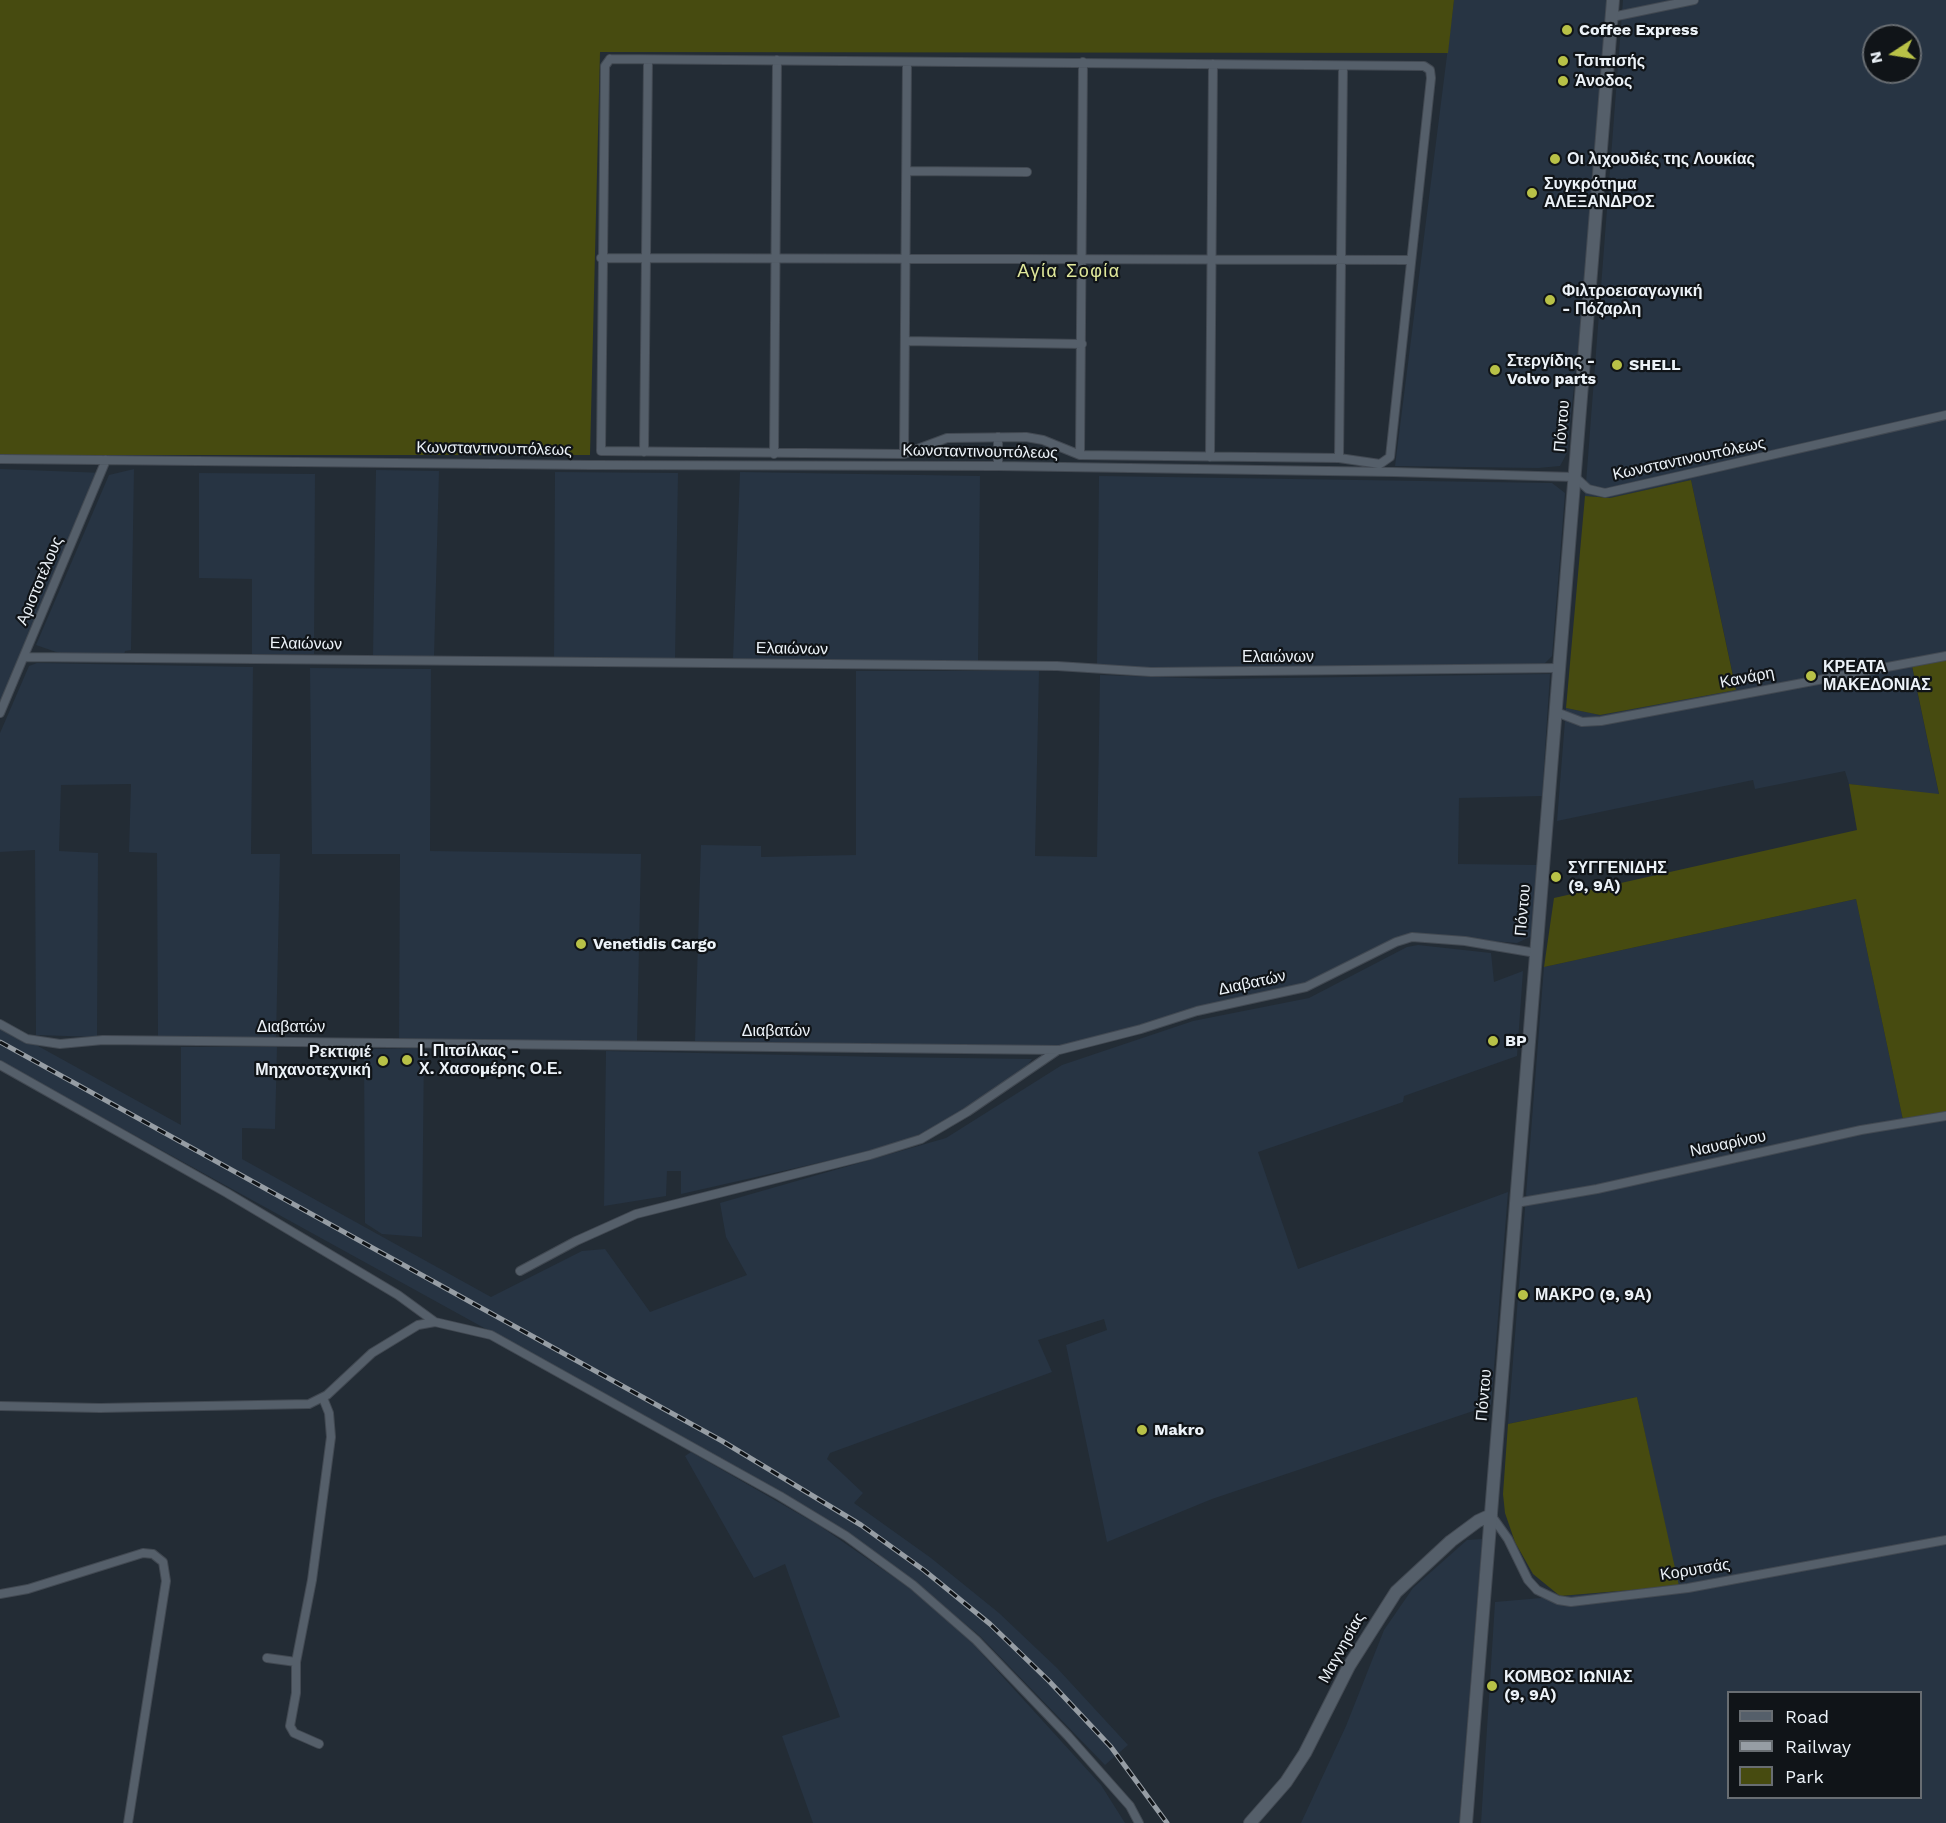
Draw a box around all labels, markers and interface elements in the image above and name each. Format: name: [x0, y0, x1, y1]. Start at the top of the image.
place label: Coffee Express: [1579, 20, 1698, 40]
marker: Coffee Express: [1560, 23, 1574, 37]
north arrow: [1862, 24, 1922, 84]
text: N: [1865, 50, 1886, 65]
place label: Τσιπισής: [1575, 51, 1645, 71]
marker: Τσιπισής: [1556, 54, 1570, 68]
place label: Άνοδος: [1575, 71, 1632, 91]
marker: Άνοδος: [1556, 74, 1570, 88]
place label: Οι λιχουδιές της Λουκίας: [1567, 149, 1755, 169]
marker: Οι λιχουδιές της Λουκίας: [1548, 152, 1562, 166]
place label: Συγκρότημα ΑΛΕΞΑΝΔΡΟΣ: [1544, 174, 1655, 212]
marker: Συγκρότημα ΑΛΕΞΑΝΔΡΟΣ: [1525, 186, 1539, 200]
district label: Αγία Σοφία: [1017, 261, 1121, 283]
place label: Φιλτροεισαγωγική - Πόζαρλη: [1562, 281, 1703, 319]
marker: Φιλτροεισαγωγική - Πόζαρλη: [1543, 293, 1557, 307]
place label: Στεργίδης - Volvo parts: [1507, 351, 1596, 389]
place label: SHELL: [1629, 355, 1681, 375]
marker: SHELL: [1610, 358, 1624, 372]
marker: Στεργίδης - Volvo parts: [1488, 363, 1502, 377]
street label: Πόντου: [1550, 399, 1574, 453]
street label: Κωνσταντινουπόλεως: [1611, 433, 1767, 485]
street label: Κωνσταντινουπόλεως: [416, 438, 572, 460]
street label: Κωνσταντινουπόλεως: [902, 441, 1058, 463]
street label: Αριστοτέλους: [13, 534, 67, 628]
street label: Ελαιώνων: [270, 634, 342, 654]
street label: Ελαιώνων: [756, 639, 828, 659]
street label: Ελαιώνων: [1242, 647, 1314, 667]
place label: ΚΡΕΑΤΑ ΜΑΚΕΔΟΝΙΑΣ: [1823, 657, 1931, 695]
street label: Κανάρη: [1718, 663, 1776, 693]
marker: ΚΡΕΑΤΑ ΜΑΚΕΔΟΝΙΑΣ: [1804, 669, 1818, 683]
place label: ΣΥΓΓΕΝΙΔΗΣ (9, 9Α): [1568, 858, 1667, 896]
marker: ΣΥΓΓΕΝΙΔΗΣ (9, 9Α): [1549, 870, 1563, 884]
street label: Πόντου: [1511, 883, 1535, 937]
place label: Venetidis Cargo: [593, 934, 716, 954]
marker: Venetidis Cargo: [574, 937, 588, 951]
street label: Διαβατών: [1216, 966, 1288, 1000]
street label: Διαβατών: [257, 1017, 325, 1037]
street label: Διαβατών: [742, 1021, 810, 1041]
place label: BP: [1505, 1031, 1527, 1051]
marker: BP: [1486, 1034, 1500, 1048]
place label: Ι. Πιτσίλκας - Χ. Χασομέρης Ο.Ε.: [419, 1041, 562, 1079]
place label: Ρεκτιφιέ Μηχανοτεχνική: [255, 1042, 371, 1080]
marker: Ι. Πιτσίλκας - Χ. Χασομέρης Ο.Ε.: [400, 1053, 414, 1067]
marker: Ρεκτιφιέ Μηχανοτεχνική: [376, 1054, 390, 1068]
street label: Ναυαρίνου: [1688, 1127, 1768, 1161]
place label: ΜΑΚΡΟ (9, 9Α): [1535, 1285, 1652, 1305]
marker: ΜΑΚΡΟ (9, 9Α): [1516, 1288, 1530, 1302]
street label: Πόντου: [1472, 1368, 1496, 1422]
place label: Makro: [1154, 1420, 1204, 1440]
marker: Makro: [1135, 1423, 1149, 1437]
street label: Κορυτσάς: [1659, 1555, 1731, 1585]
street label: Μαγνησίας: [1315, 1609, 1369, 1687]
place label: ΚΟΜΒΟΣ ΙΩΝΙΑΣ (9, 9Α): [1504, 1667, 1633, 1705]
marker: ΚΟΜΒΟΣ ΙΩΝΙΑΣ (9, 9Α): [1485, 1679, 1499, 1693]
legend: [1727, 1691, 1922, 1799]
text: Road: [1785, 1706, 1829, 1727]
text: Railway: [1785, 1736, 1851, 1757]
text: Park: [1785, 1766, 1824, 1787]

